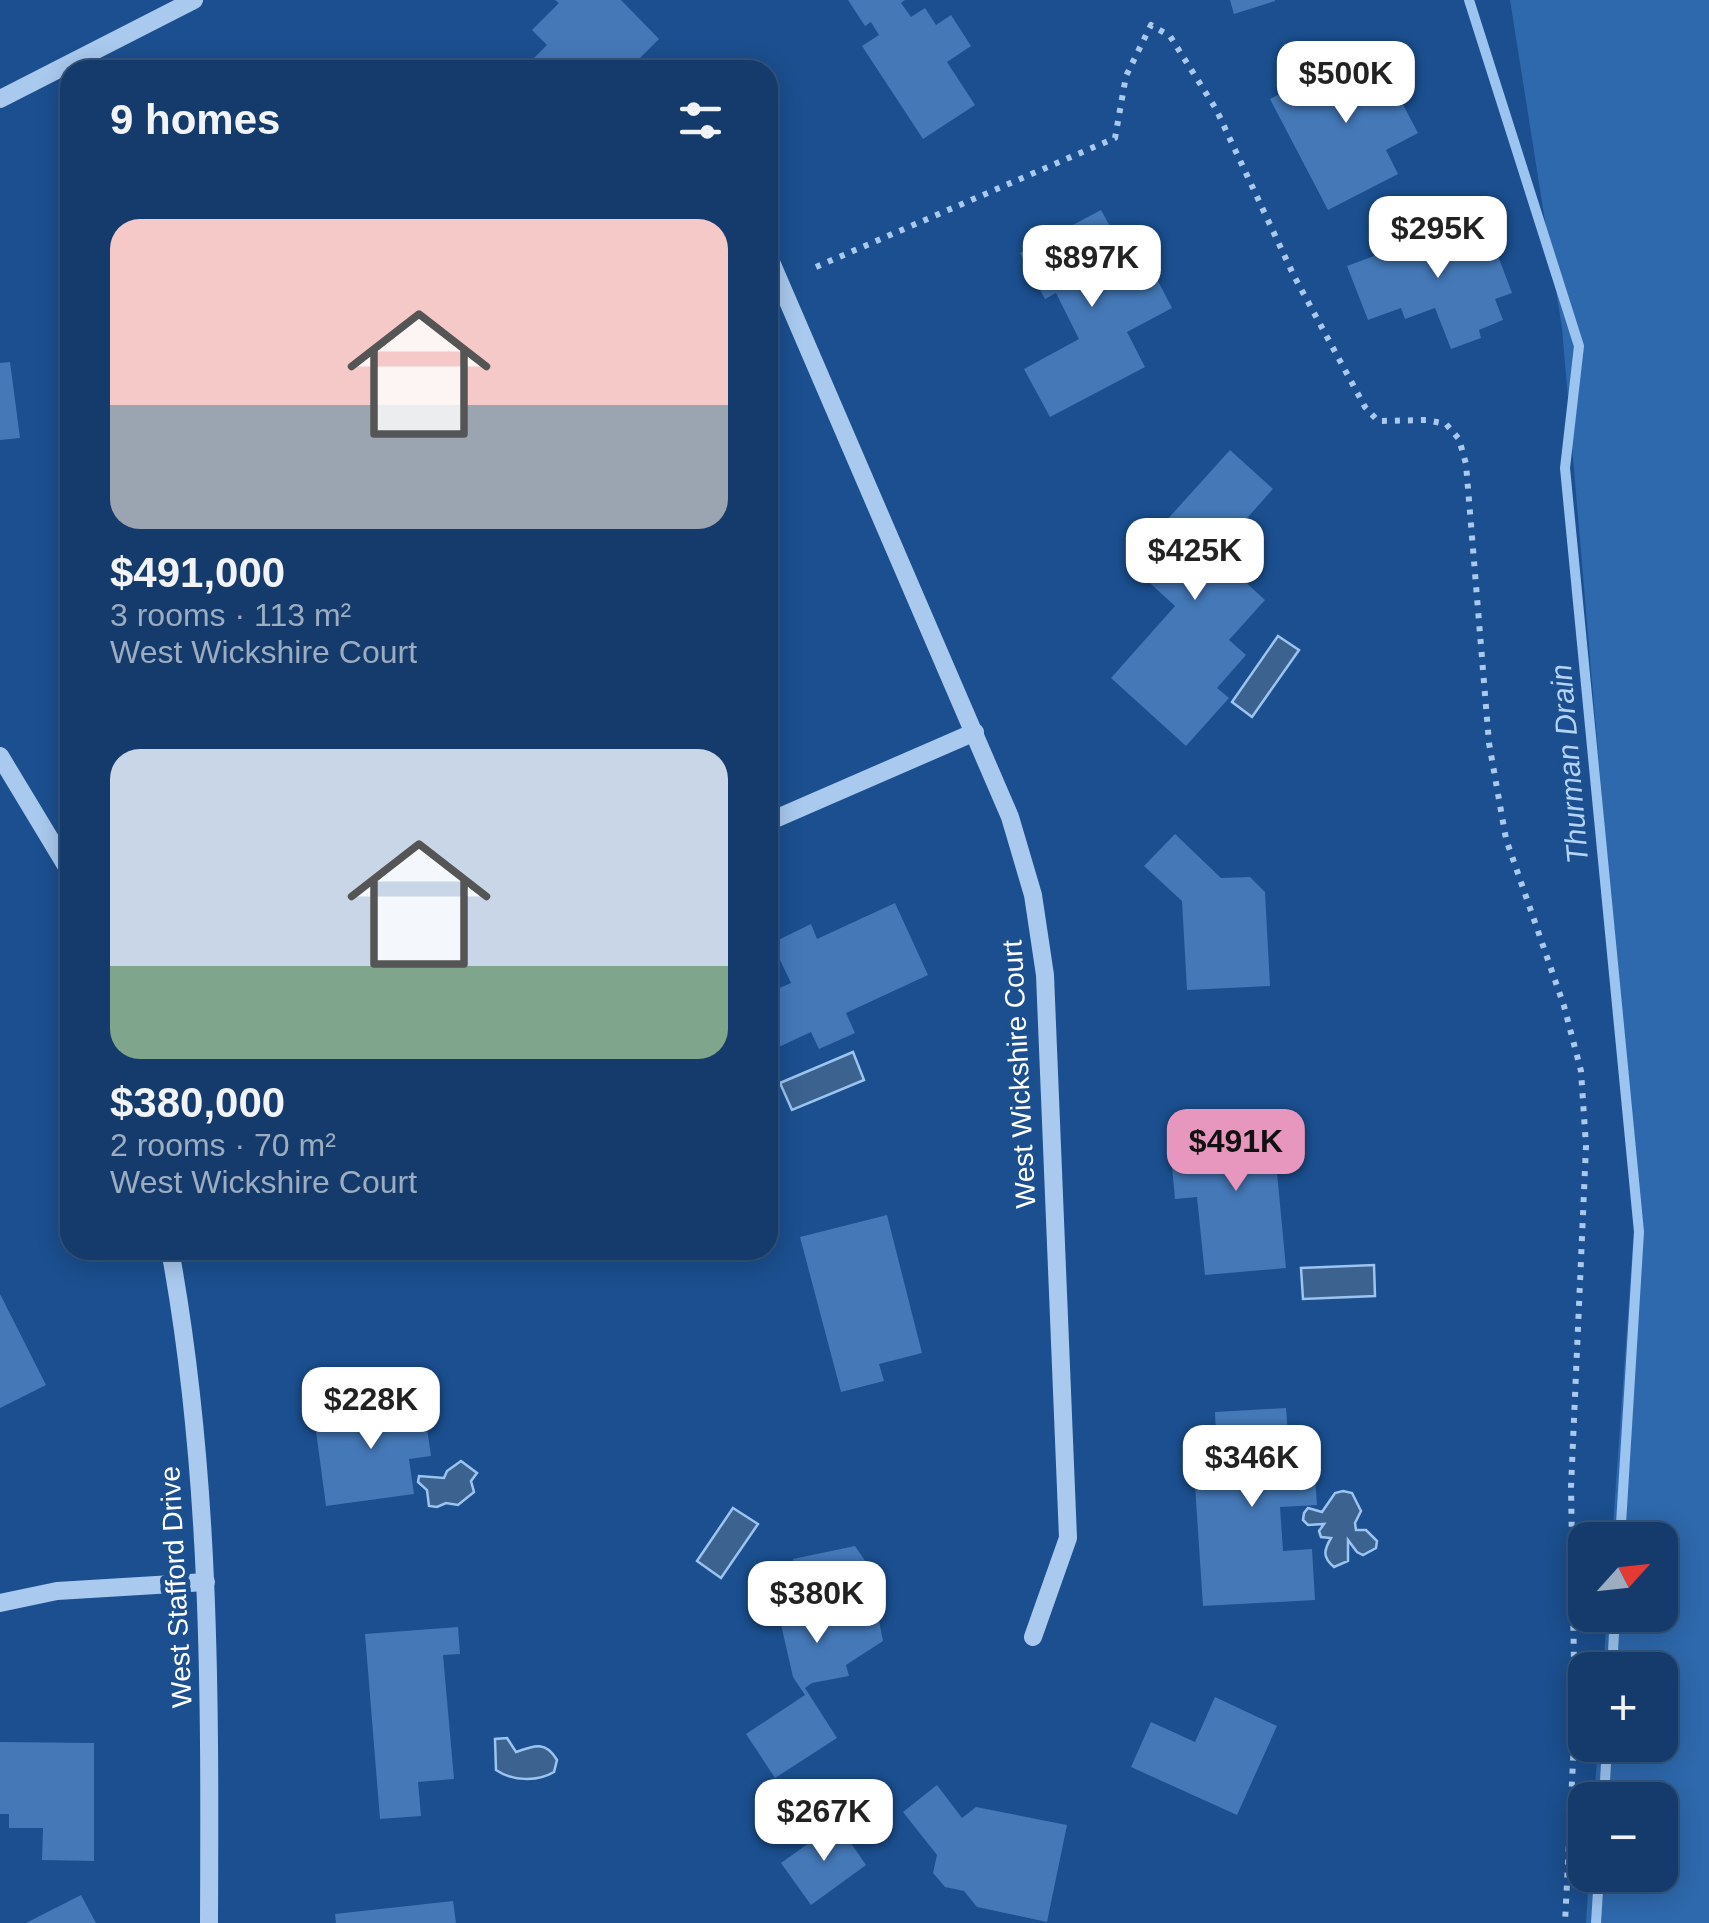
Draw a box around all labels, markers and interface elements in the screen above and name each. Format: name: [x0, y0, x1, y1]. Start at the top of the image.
pin: $500K: [1276, 41, 1416, 126]
text: $500K: [1299, 55, 1393, 91]
icon: filters: [673, 93, 728, 148]
text: 9 homes: [110, 96, 280, 143]
pin: $295K: [1368, 196, 1508, 281]
text: $295K: [1391, 210, 1485, 246]
pin: $897K: [1022, 225, 1162, 310]
text: $897K: [1045, 239, 1139, 275]
icon: home: [329, 284, 509, 464]
pin: $425K: [1125, 518, 1265, 603]
text: $425K: [1148, 532, 1242, 568]
text: $491,000: [110, 549, 285, 596]
text: 3 rooms · 113 m²: [110, 597, 351, 633]
text: West Wickshire Court: [110, 634, 417, 670]
water label: Thurman Drain: [1544, 663, 1594, 865]
icon: home: [329, 814, 509, 994]
street label: West Wickshire Court: [996, 939, 1042, 1209]
text: $380,000: [110, 1079, 285, 1126]
pin: $491K: [1166, 1109, 1306, 1194]
text: $491K: [1189, 1123, 1283, 1159]
text: 2 rooms · 70 m²: [110, 1127, 336, 1163]
text: West Wickshire Court: [110, 1164, 417, 1200]
pin: $228K: [301, 1367, 441, 1452]
text: $228K: [324, 1381, 418, 1417]
pin: $346K: [1182, 1425, 1322, 1510]
text: $346K: [1205, 1439, 1299, 1475]
street label: West Stafford Drive: [154, 1465, 198, 1709]
north arrow: [1568, 1522, 1678, 1632]
map controls: [1568, 1522, 1678, 1892]
pin: $380K: [747, 1561, 887, 1646]
text: $380K: [770, 1575, 864, 1611]
button: +: [1568, 1652, 1678, 1762]
pin: $267K: [754, 1779, 894, 1864]
button: −: [1568, 1782, 1678, 1892]
text: $267K: [777, 1793, 871, 1829]

